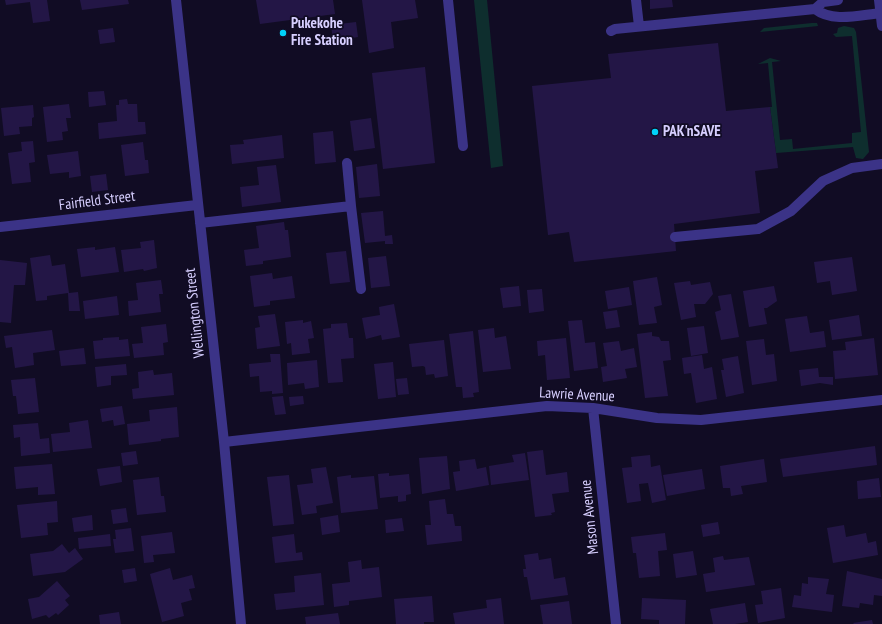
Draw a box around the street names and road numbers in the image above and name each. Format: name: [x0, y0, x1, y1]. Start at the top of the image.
street label: Fairfield Street: [58, 187, 136, 215]
street label: Wellington Street: [181, 267, 209, 359]
street label: Lawrie Avenue: [539, 384, 615, 406]
street label: Mason Avenue: [577, 479, 603, 555]

